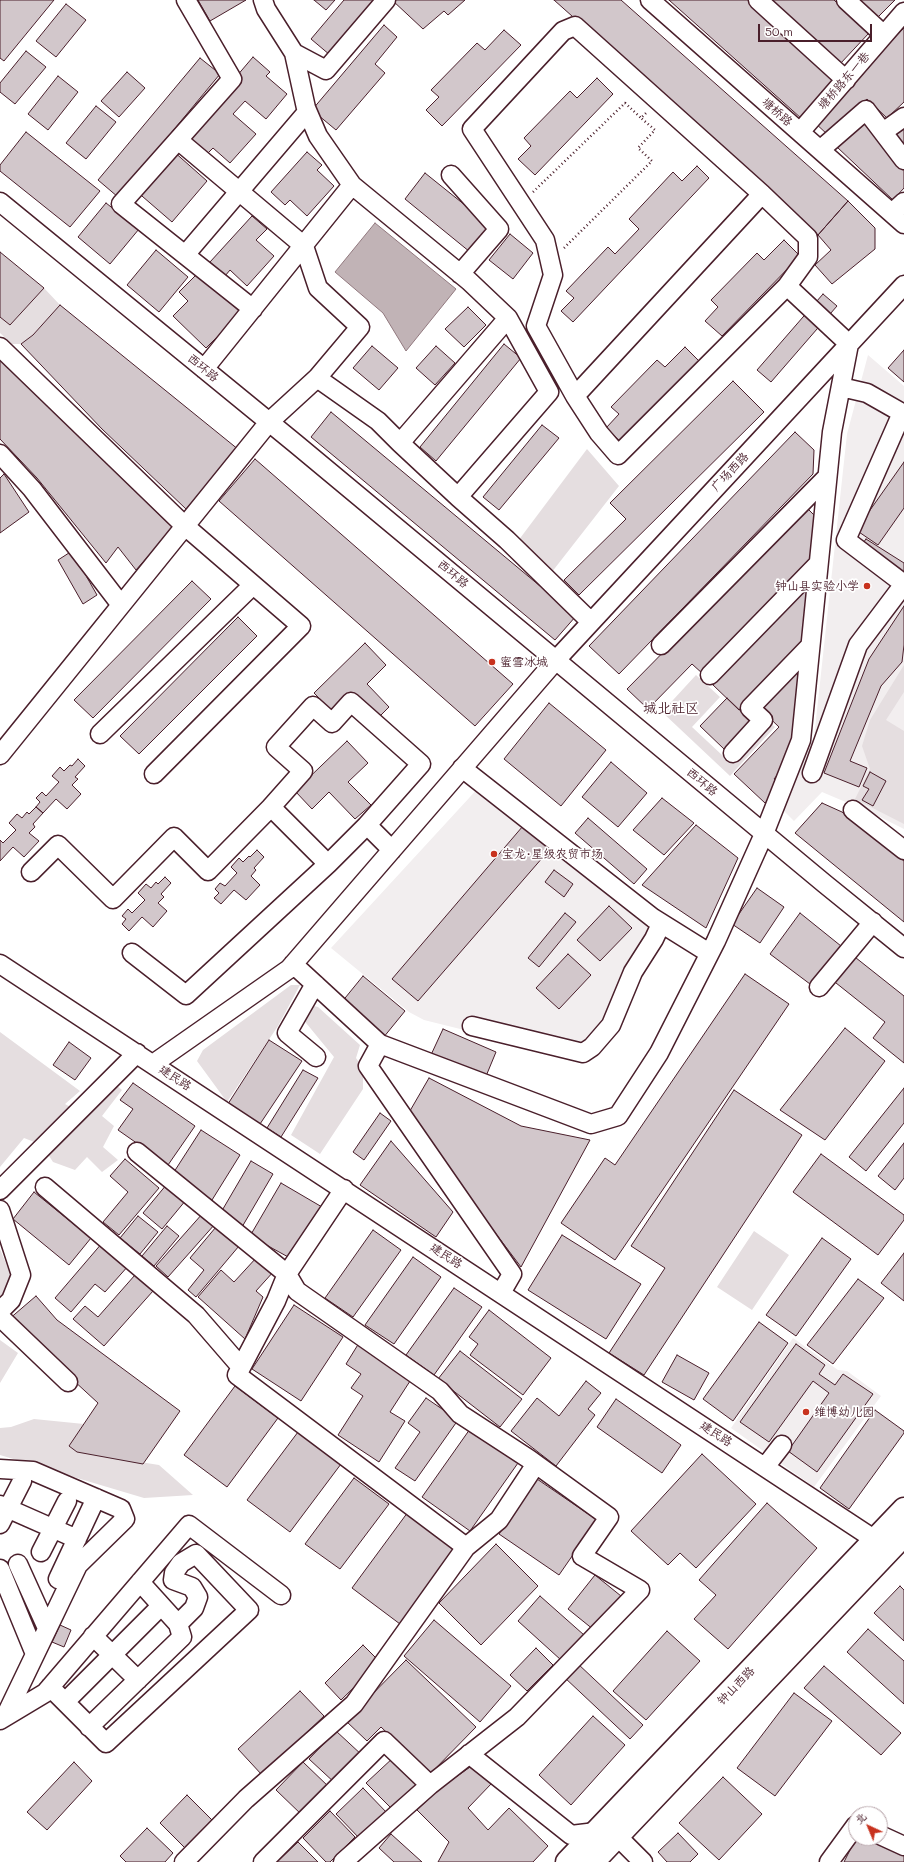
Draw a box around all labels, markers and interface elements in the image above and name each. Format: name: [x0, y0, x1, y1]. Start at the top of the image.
scale bar: [760, 16, 874, 42]
text: 50 m: [765, 23, 793, 39]
street label: 塘桥路东一巷: [815, 49, 873, 113]
street label: 塘桥路: [759, 95, 795, 129]
street label: 西环路: [184, 351, 222, 385]
street label: 广场西路: [708, 450, 752, 494]
street label: 西环路: [435, 557, 471, 591]
place label: 钟山县实验小学: [775, 579, 859, 593]
marker: 钟山县实验小学: [862, 581, 872, 591]
place label: 蜜雪冰城: [500, 655, 548, 669]
marker: 蜜雪冰城: [487, 657, 497, 667]
district label: 城北社区: [643, 701, 699, 717]
street label: 西环路: [684, 765, 720, 799]
place label: 宝龙·星级农贸市场: [502, 847, 603, 861]
marker: 宝龙·星级农贸市场: [489, 849, 499, 859]
street label: 建民路: [156, 1062, 194, 1094]
street label: 建民路: [427, 1240, 465, 1272]
place label: 维博幼儿园: [814, 1405, 874, 1419]
marker: 维博幼儿园: [801, 1407, 811, 1417]
street label: 建民路: [697, 1418, 735, 1450]
street label: 钟山西路: [714, 1664, 758, 1708]
north arrow: [848, 1806, 888, 1846]
text: 北: [851, 1809, 869, 1827]

